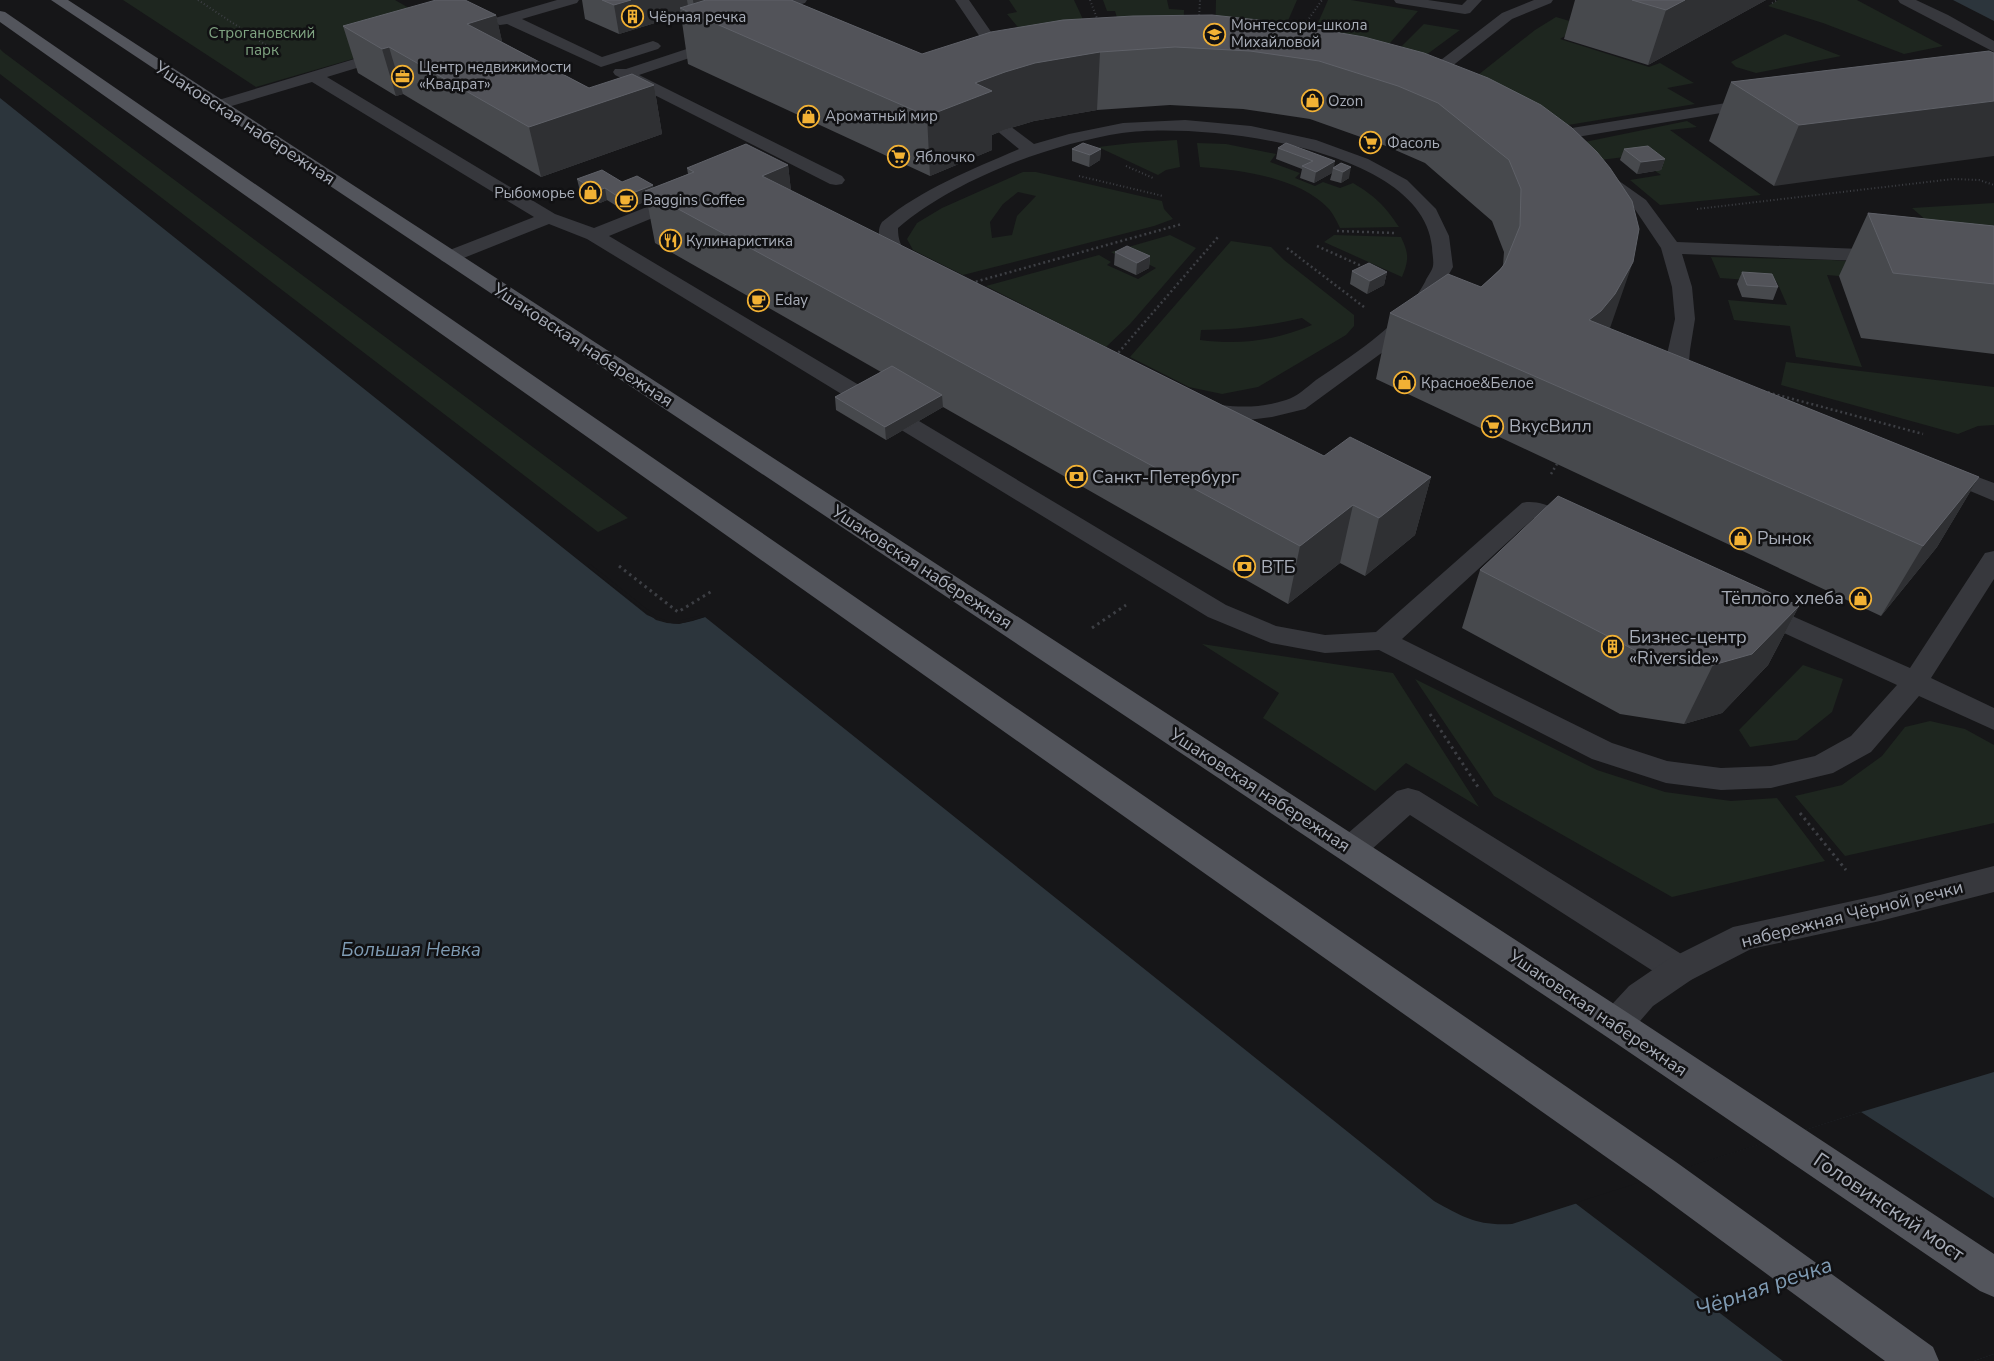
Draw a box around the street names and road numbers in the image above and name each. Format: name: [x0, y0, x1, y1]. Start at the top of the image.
street label: Ушаковская набережная: [149, 55, 340, 191]
street label: Ушаковская набережная: [487, 277, 678, 413]
street label: Ушаковская набережная: [826, 499, 1017, 635]
street label: Ушаковская набережная: [1164, 722, 1355, 858]
street label: набережная Чёрной речки: [1738, 875, 1966, 953]
street label: Ушаковская набережная: [1503, 943, 1692, 1082]
street label: Головинский мост: [1808, 1146, 1971, 1268]

